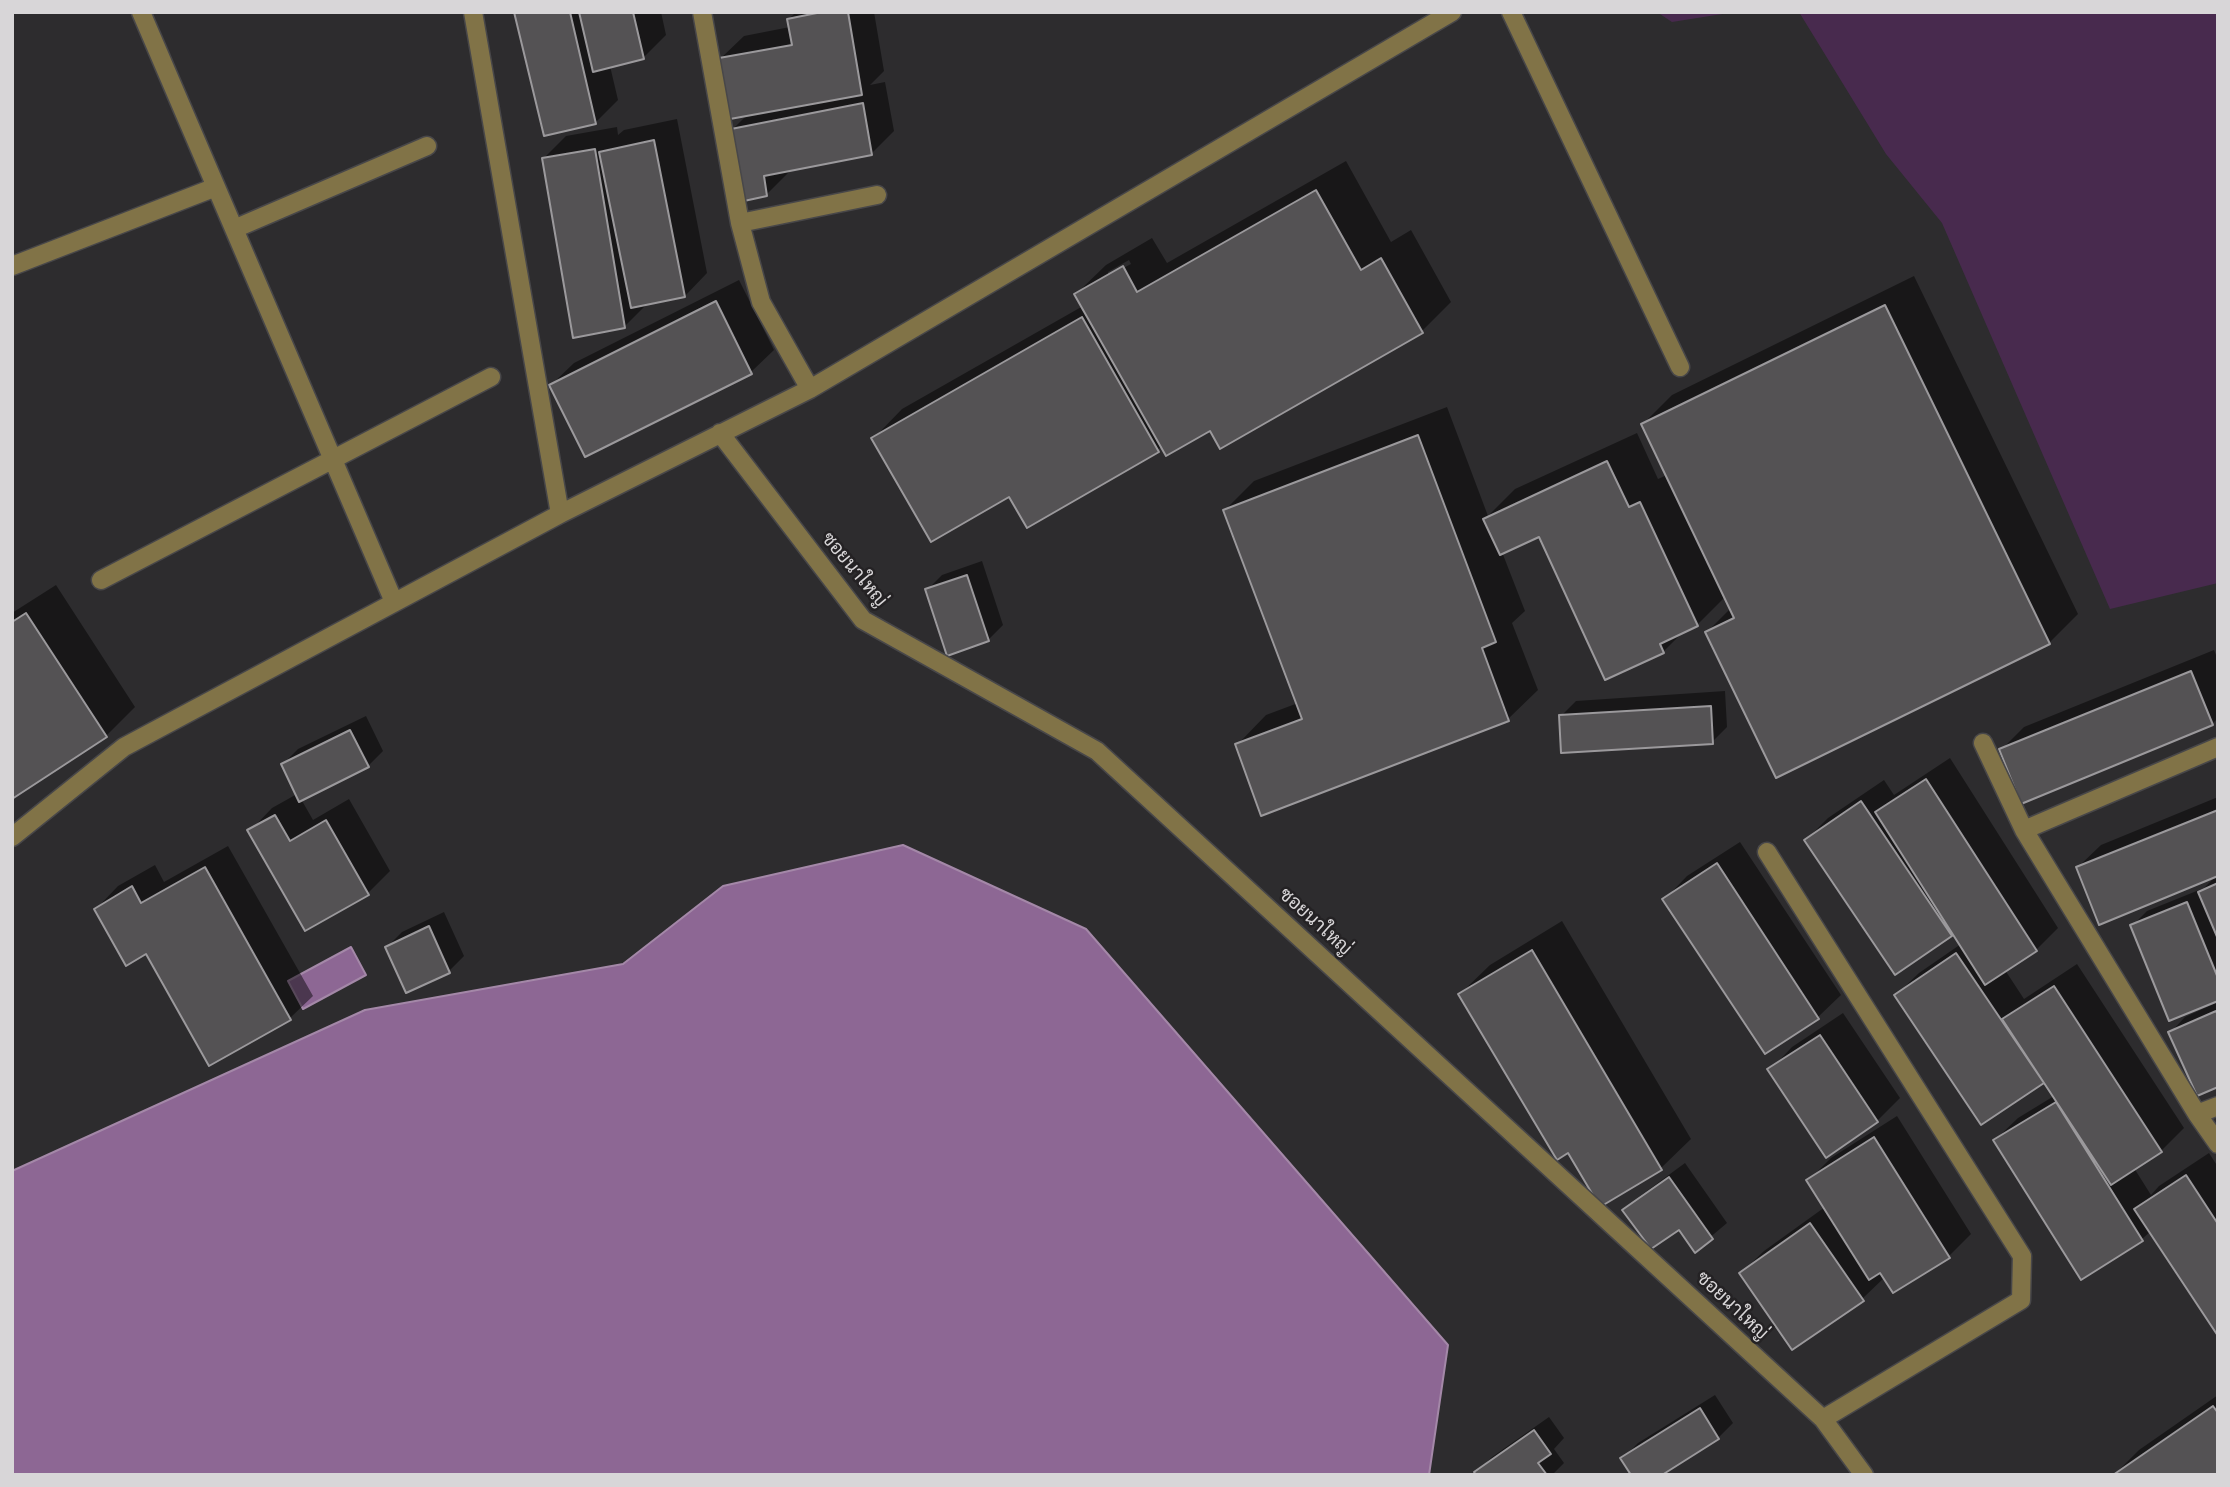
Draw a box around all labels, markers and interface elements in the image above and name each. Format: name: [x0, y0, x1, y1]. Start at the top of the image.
street label: ซอยนาใหญ่: [816, 528, 892, 612]
street label: ซอยนาใหญ่: [1274, 883, 1356, 961]
street label: ซอยนาใหญ่: [1691, 1267, 1773, 1345]

